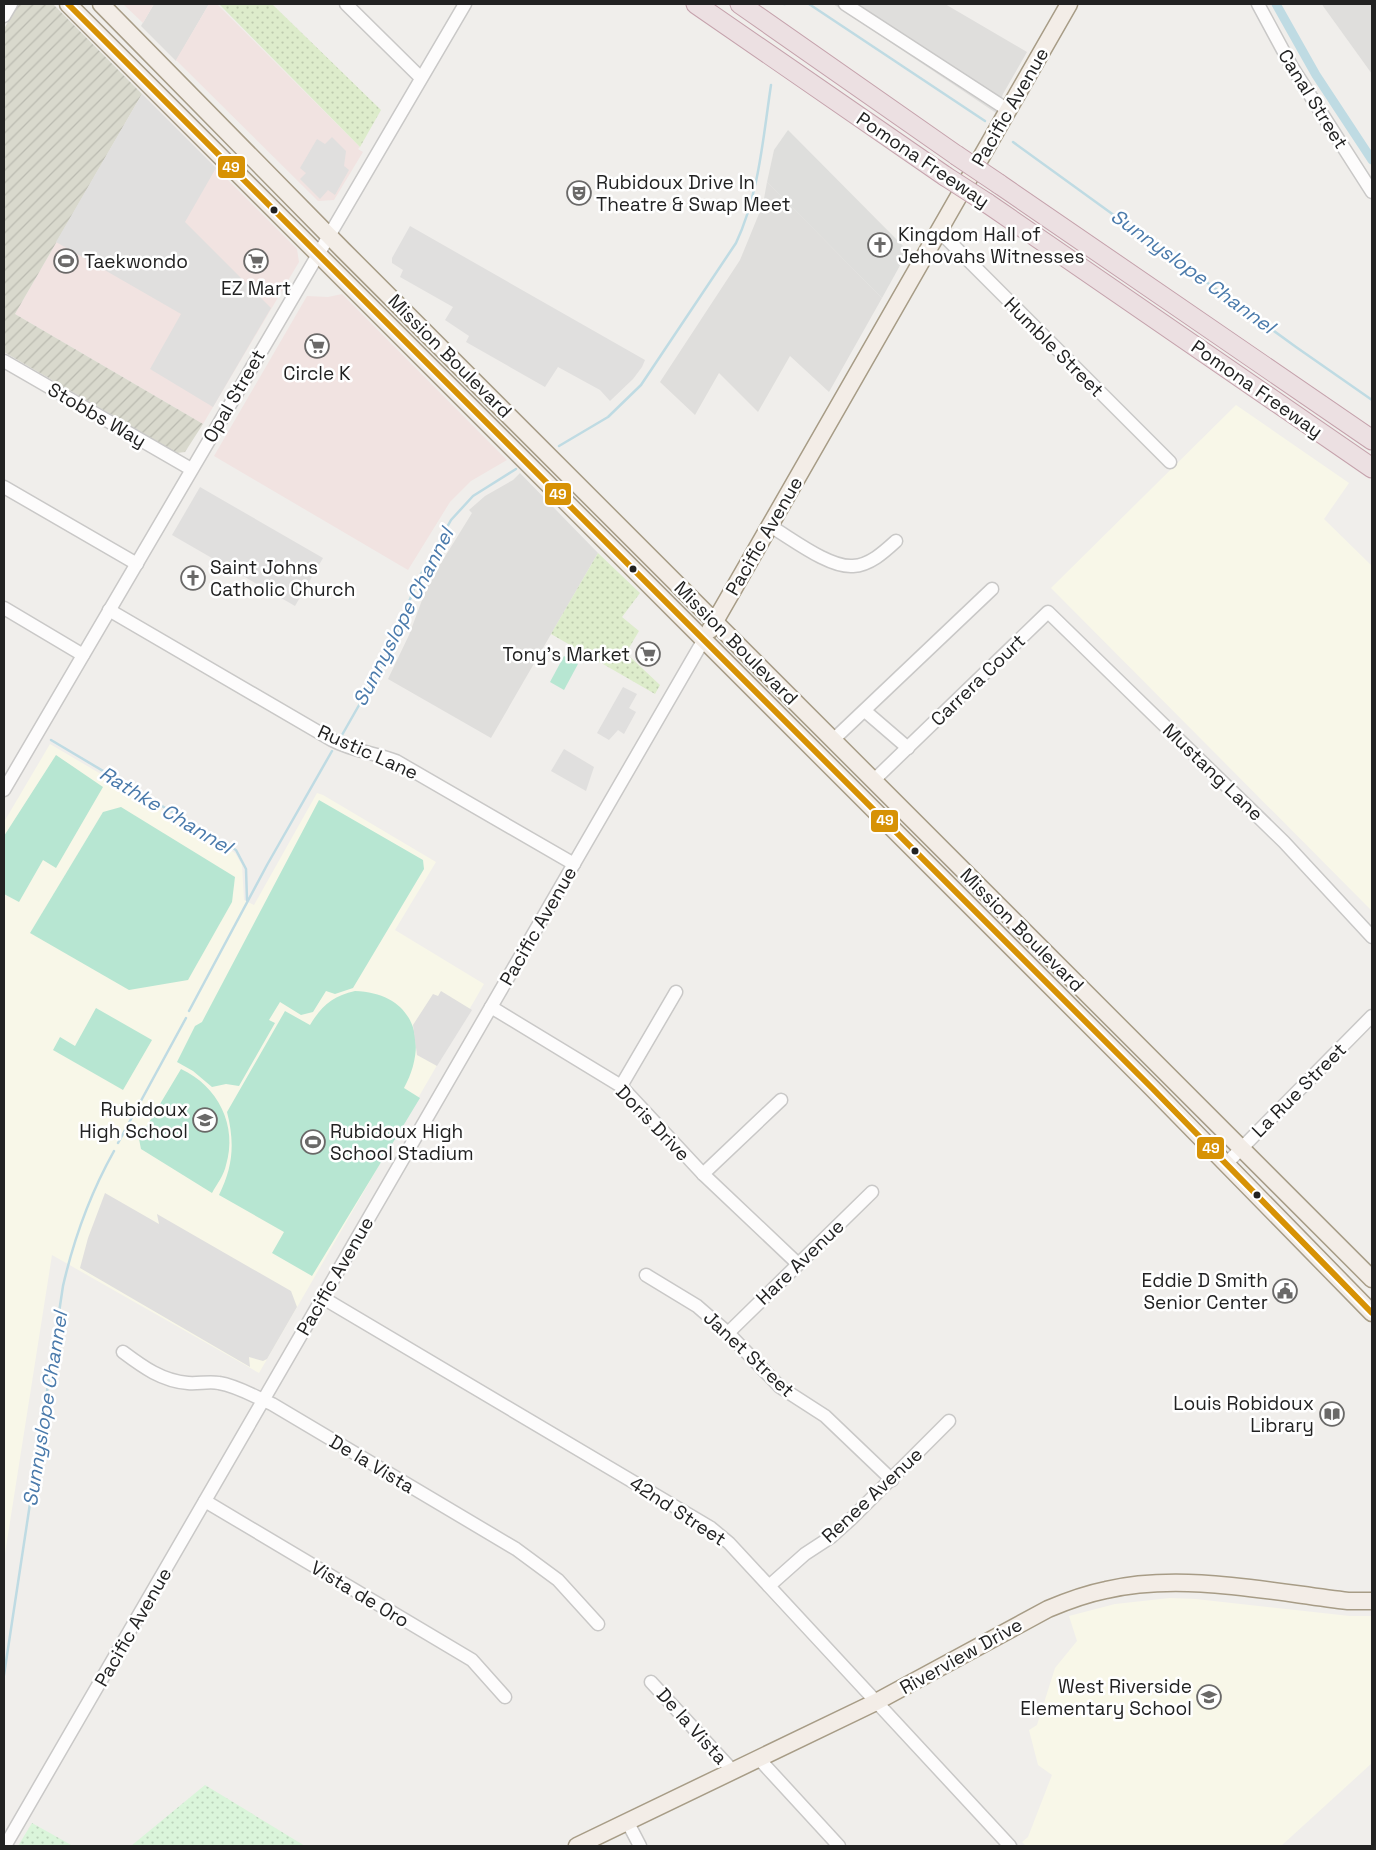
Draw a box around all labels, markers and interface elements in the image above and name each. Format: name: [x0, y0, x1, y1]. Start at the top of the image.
street label: Pacific Avenue: [966, 43, 1054, 171]
street label: Canal Street: [1272, 44, 1354, 154]
street label: Pomona Freeway: [852, 106, 994, 214]
line badge: 49: [217, 155, 246, 179]
text: 49: [222, 158, 240, 176]
place label: Rubidoux Drive In Theatre & Swap Meet: [596, 170, 790, 217]
theatre icon: Rubidoux Drive In Theatre & Swap Meet: [566, 180, 592, 206]
water label: Sunnyslope Channel: [1106, 203, 1282, 341]
unlabelled marker: [269, 205, 279, 215]
place label: Kingdom Hall of Jehovahs Witnesses: [898, 222, 1085, 269]
church icon: Kingdom Hall of Jehovahs Witnesses: [867, 232, 893, 258]
sports icon: Taekwondo: [53, 248, 79, 274]
supermarket icon: EZ Mart: [243, 248, 269, 274]
place label: Taekwondo: [84, 249, 188, 274]
place label: EZ Mart: [221, 276, 291, 301]
street label: Mission Boulevard: [383, 289, 517, 423]
street label: Humble Street: [999, 292, 1109, 402]
supermarket icon: Circle K: [304, 333, 330, 359]
street label: Pomona Freeway: [1186, 334, 1328, 444]
street label: Opal Street: [197, 345, 271, 447]
place label: Circle K: [283, 361, 351, 386]
street label: Stobbs Way: [43, 377, 151, 453]
street label: Pacific Avenue: [720, 472, 808, 600]
line badge: 49: [544, 482, 572, 506]
text: 49: [549, 485, 567, 503]
water label: Sunnyslope Channel: [347, 522, 460, 710]
place label: Saint Johns Catholic Church: [210, 555, 355, 602]
unlabelled marker: [628, 564, 638, 574]
church icon: Saint Johns Catholic Church: [180, 565, 206, 591]
street label: Mission Boulevard: [669, 576, 803, 710]
street label: Carrera Court: [925, 628, 1031, 732]
supermarket icon: Tony's Market: [635, 641, 661, 667]
place label: Tony's Market: [502, 642, 630, 667]
street label: Mustang Lane: [1157, 718, 1269, 826]
street label: Rustic Lane: [314, 719, 422, 785]
water label: Rathke Channel: [95, 760, 239, 861]
line badge: 49: [870, 809, 899, 833]
text: 49: [876, 811, 894, 829]
unlabelled marker: [910, 846, 920, 856]
street label: Pacific Avenue: [494, 862, 582, 990]
street label: Mission Boulevard: [955, 863, 1089, 997]
street label: La Rue Street: [1246, 1037, 1352, 1143]
street label: Doris Drive: [610, 1080, 696, 1166]
place label: Rubidoux High School: [79, 1097, 188, 1144]
school or university icon: Rubidoux High School: [192, 1107, 218, 1133]
place label: Rubidoux High School Stadium: [330, 1119, 474, 1166]
sports icon: Rubidoux High School Stadium: [300, 1129, 326, 1155]
line badge: 49: [1196, 1136, 1225, 1160]
text: 49: [1202, 1139, 1220, 1157]
unlabelled marker: [1252, 1190, 1262, 1200]
street label: Pacific Avenue: [291, 1212, 379, 1340]
street label: Hare Avenue: [751, 1214, 849, 1310]
place label: Eddie D Smith Senior Center: [1142, 1268, 1268, 1315]
public building icon: Eddie D Smith Senior Center: [1272, 1278, 1298, 1304]
street label: Janet Street: [698, 1305, 800, 1403]
water label: Sunnyslope Channel: [17, 1308, 74, 1508]
place label: Louis Robidoux Library: [1173, 1391, 1314, 1438]
library icon: Louis Robidoux Library: [1319, 1401, 1345, 1427]
street label: De la Vista: [325, 1429, 419, 1499]
street label: Renee Avenue: [816, 1442, 928, 1548]
street label: 42nd Street: [625, 1471, 731, 1551]
street label: Vista de Oro: [306, 1555, 414, 1633]
street label: Pacific Avenue: [89, 1563, 177, 1691]
street label: Riverview Drive: [895, 1612, 1027, 1700]
place label: West Riverside Elementary School: [1020, 1674, 1192, 1721]
street label: De la Vista: [651, 1682, 733, 1770]
school or university icon: West Riverside Elementary School: [1196, 1684, 1222, 1710]

